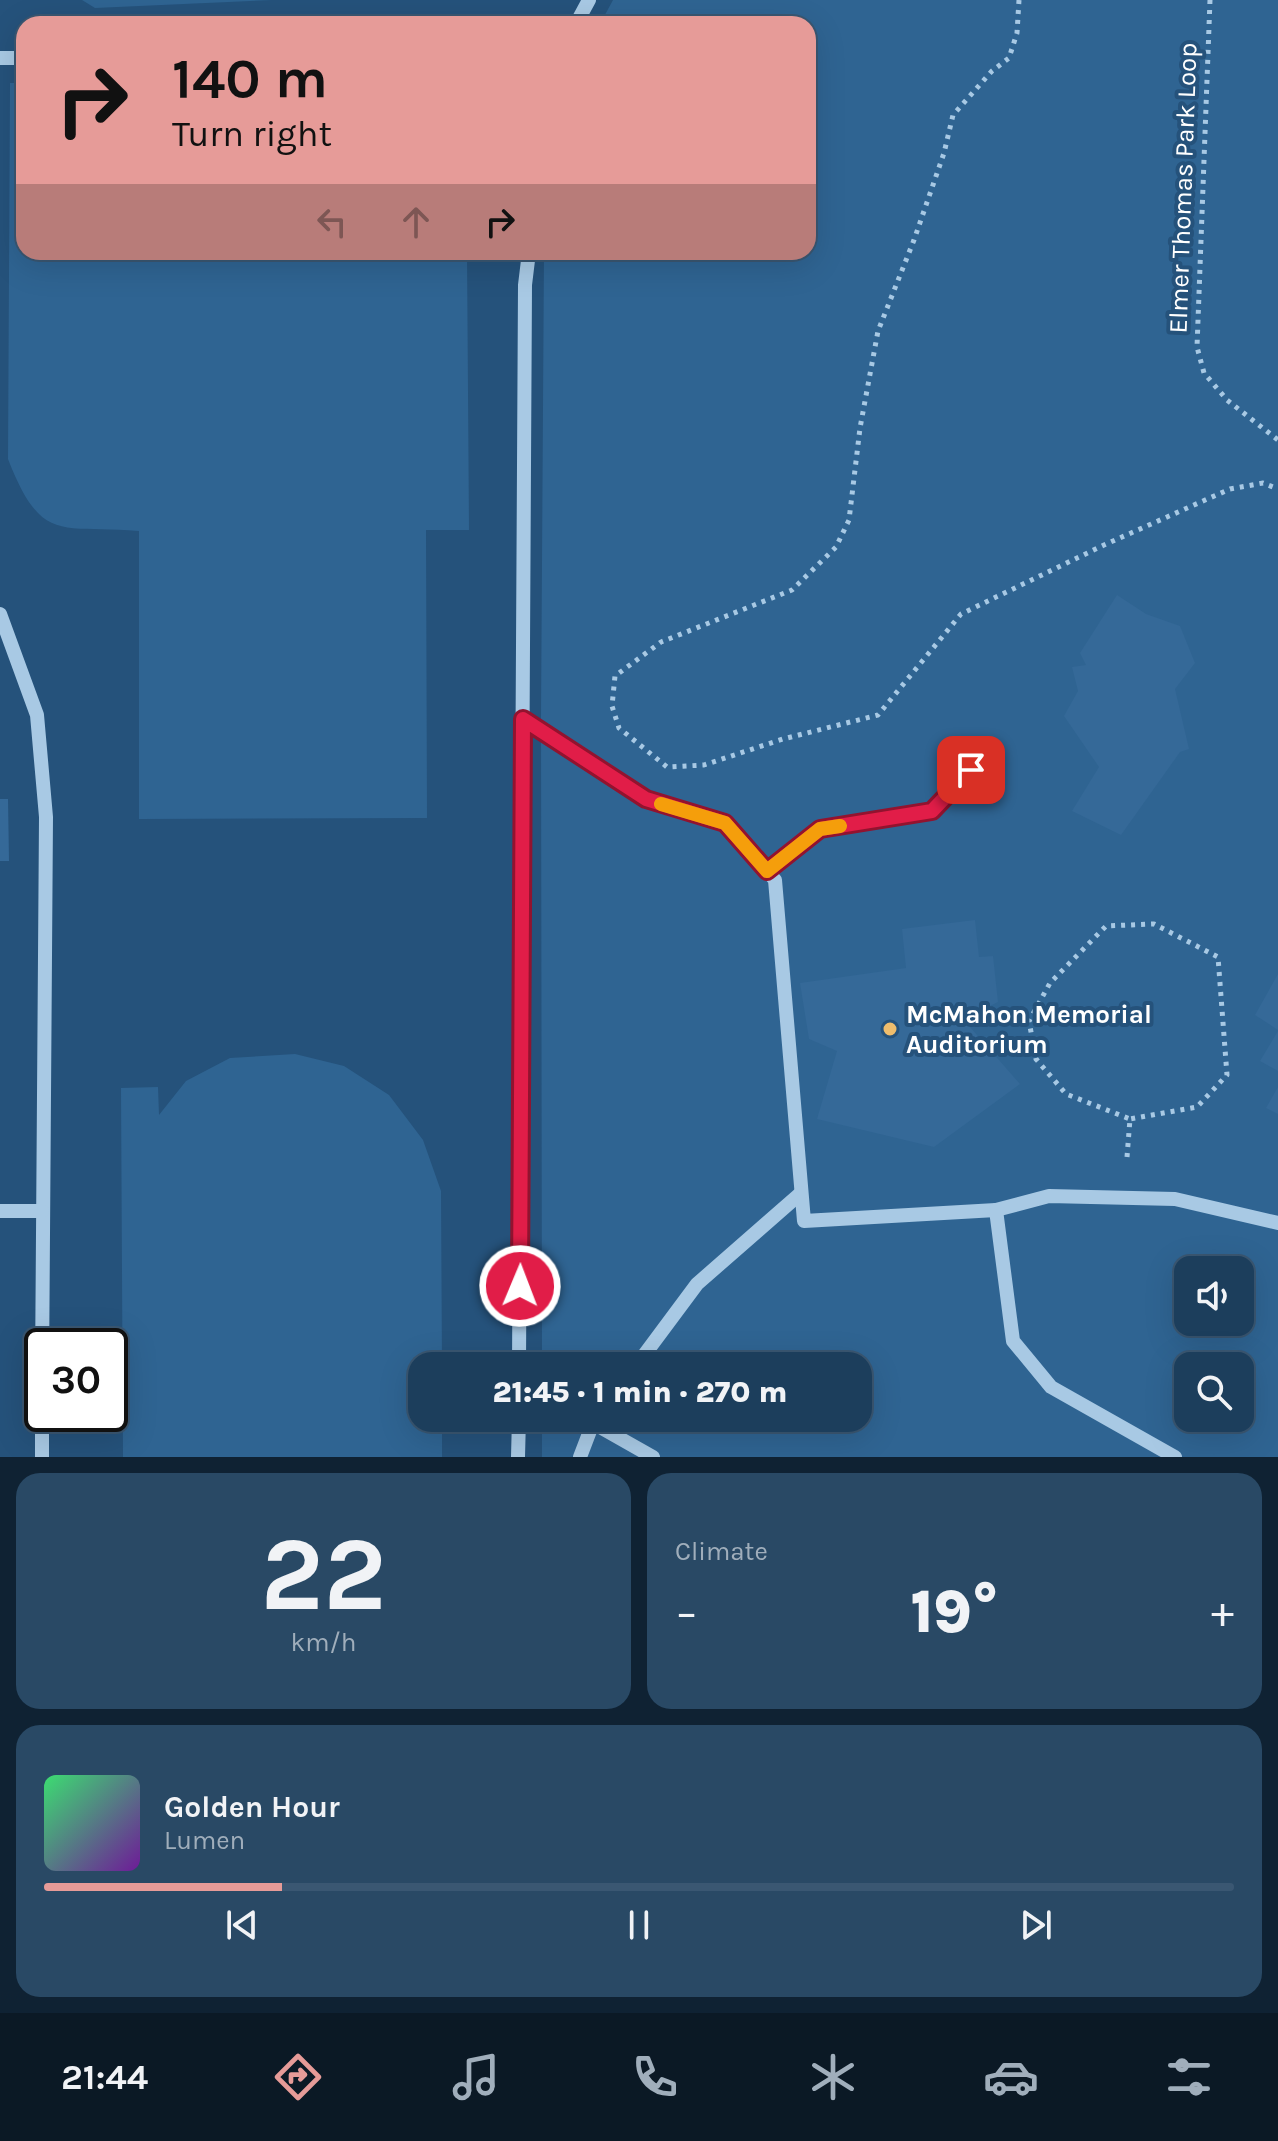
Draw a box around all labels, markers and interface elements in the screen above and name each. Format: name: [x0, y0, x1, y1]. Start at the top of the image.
street label: Elmer Thomas Park Loop: [1162, 42, 1204, 334]
text: 140 m: [172, 46, 328, 111]
icon: right: [40, 48, 144, 152]
text: Turn right: [172, 113, 332, 155]
icon: left: [310, 200, 354, 244]
icon: ahead: [394, 200, 438, 244]
icon: right: [478, 200, 522, 244]
pin: [937, 736, 1005, 804]
icon: arrive: [949, 748, 993, 792]
place label: McMahon Memorial Auditorium: [906, 999, 1152, 1060]
marker: McMahon Memorial Auditorium: [881, 1020, 899, 1038]
position arrow: [478, 1244, 562, 1328]
map controls: [1174, 1256, 1254, 1432]
button: sound: [1174, 1256, 1254, 1336]
speed limit sign: 30: [24, 1328, 128, 1432]
button: search: [1174, 1352, 1254, 1432]
text: 21:45 · 1 min · 270 m: [493, 1374, 787, 1410]
text: 22: [261, 1514, 386, 1635]
text: Climate: [675, 1536, 768, 1567]
text: 19°: [911, 1577, 998, 1647]
text: −: [675, 1587, 698, 1638]
text: +: [1211, 1587, 1234, 1638]
text: km/h: [291, 1627, 356, 1658]
text: Golden Hour: [164, 1789, 340, 1825]
text: Lumen: [164, 1825, 245, 1856]
icon: previous: [220, 1903, 264, 1947]
icon: pause: [617, 1903, 661, 1947]
icon: next: [1014, 1903, 1058, 1947]
icon: directions: [270, 2049, 326, 2105]
icon: music: [448, 2049, 504, 2105]
icon: phone: [627, 2049, 683, 2105]
icon: climate: [805, 2049, 861, 2105]
icon: car: [983, 2049, 1039, 2105]
icon: filters: [1161, 2049, 1217, 2105]
text: 21:44: [61, 2056, 148, 2098]

